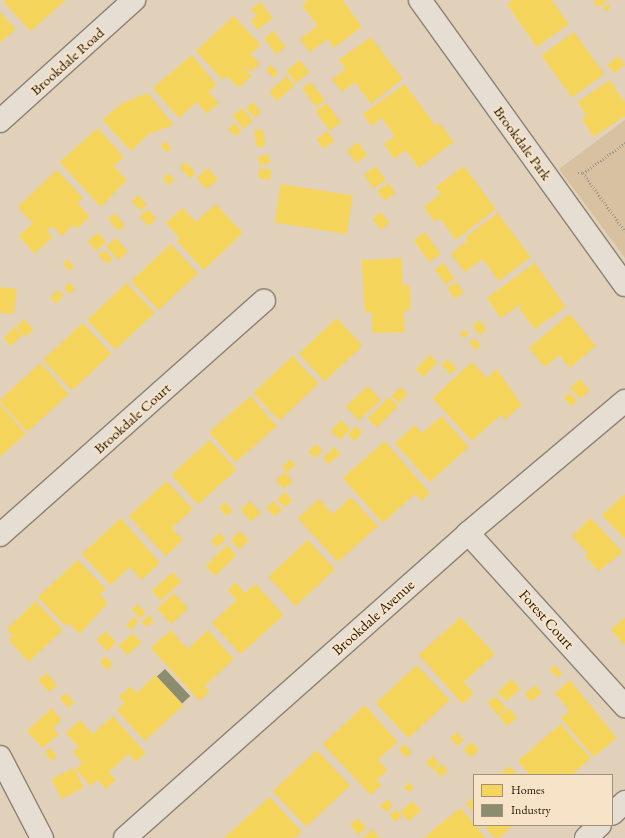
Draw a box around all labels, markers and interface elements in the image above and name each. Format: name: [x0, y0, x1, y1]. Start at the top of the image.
street label: Brookdale Road: [26, 23, 108, 99]
street label: Brookdale Park: [490, 102, 556, 184]
street label: Brookdale Court: [90, 379, 174, 457]
street label: Brookdale Avenue: [328, 575, 418, 659]
street label: Forest Court: [516, 586, 578, 652]
legend: [473, 774, 613, 826]
text: Homes: [511, 782, 545, 798]
text: Industry: [511, 802, 551, 818]

